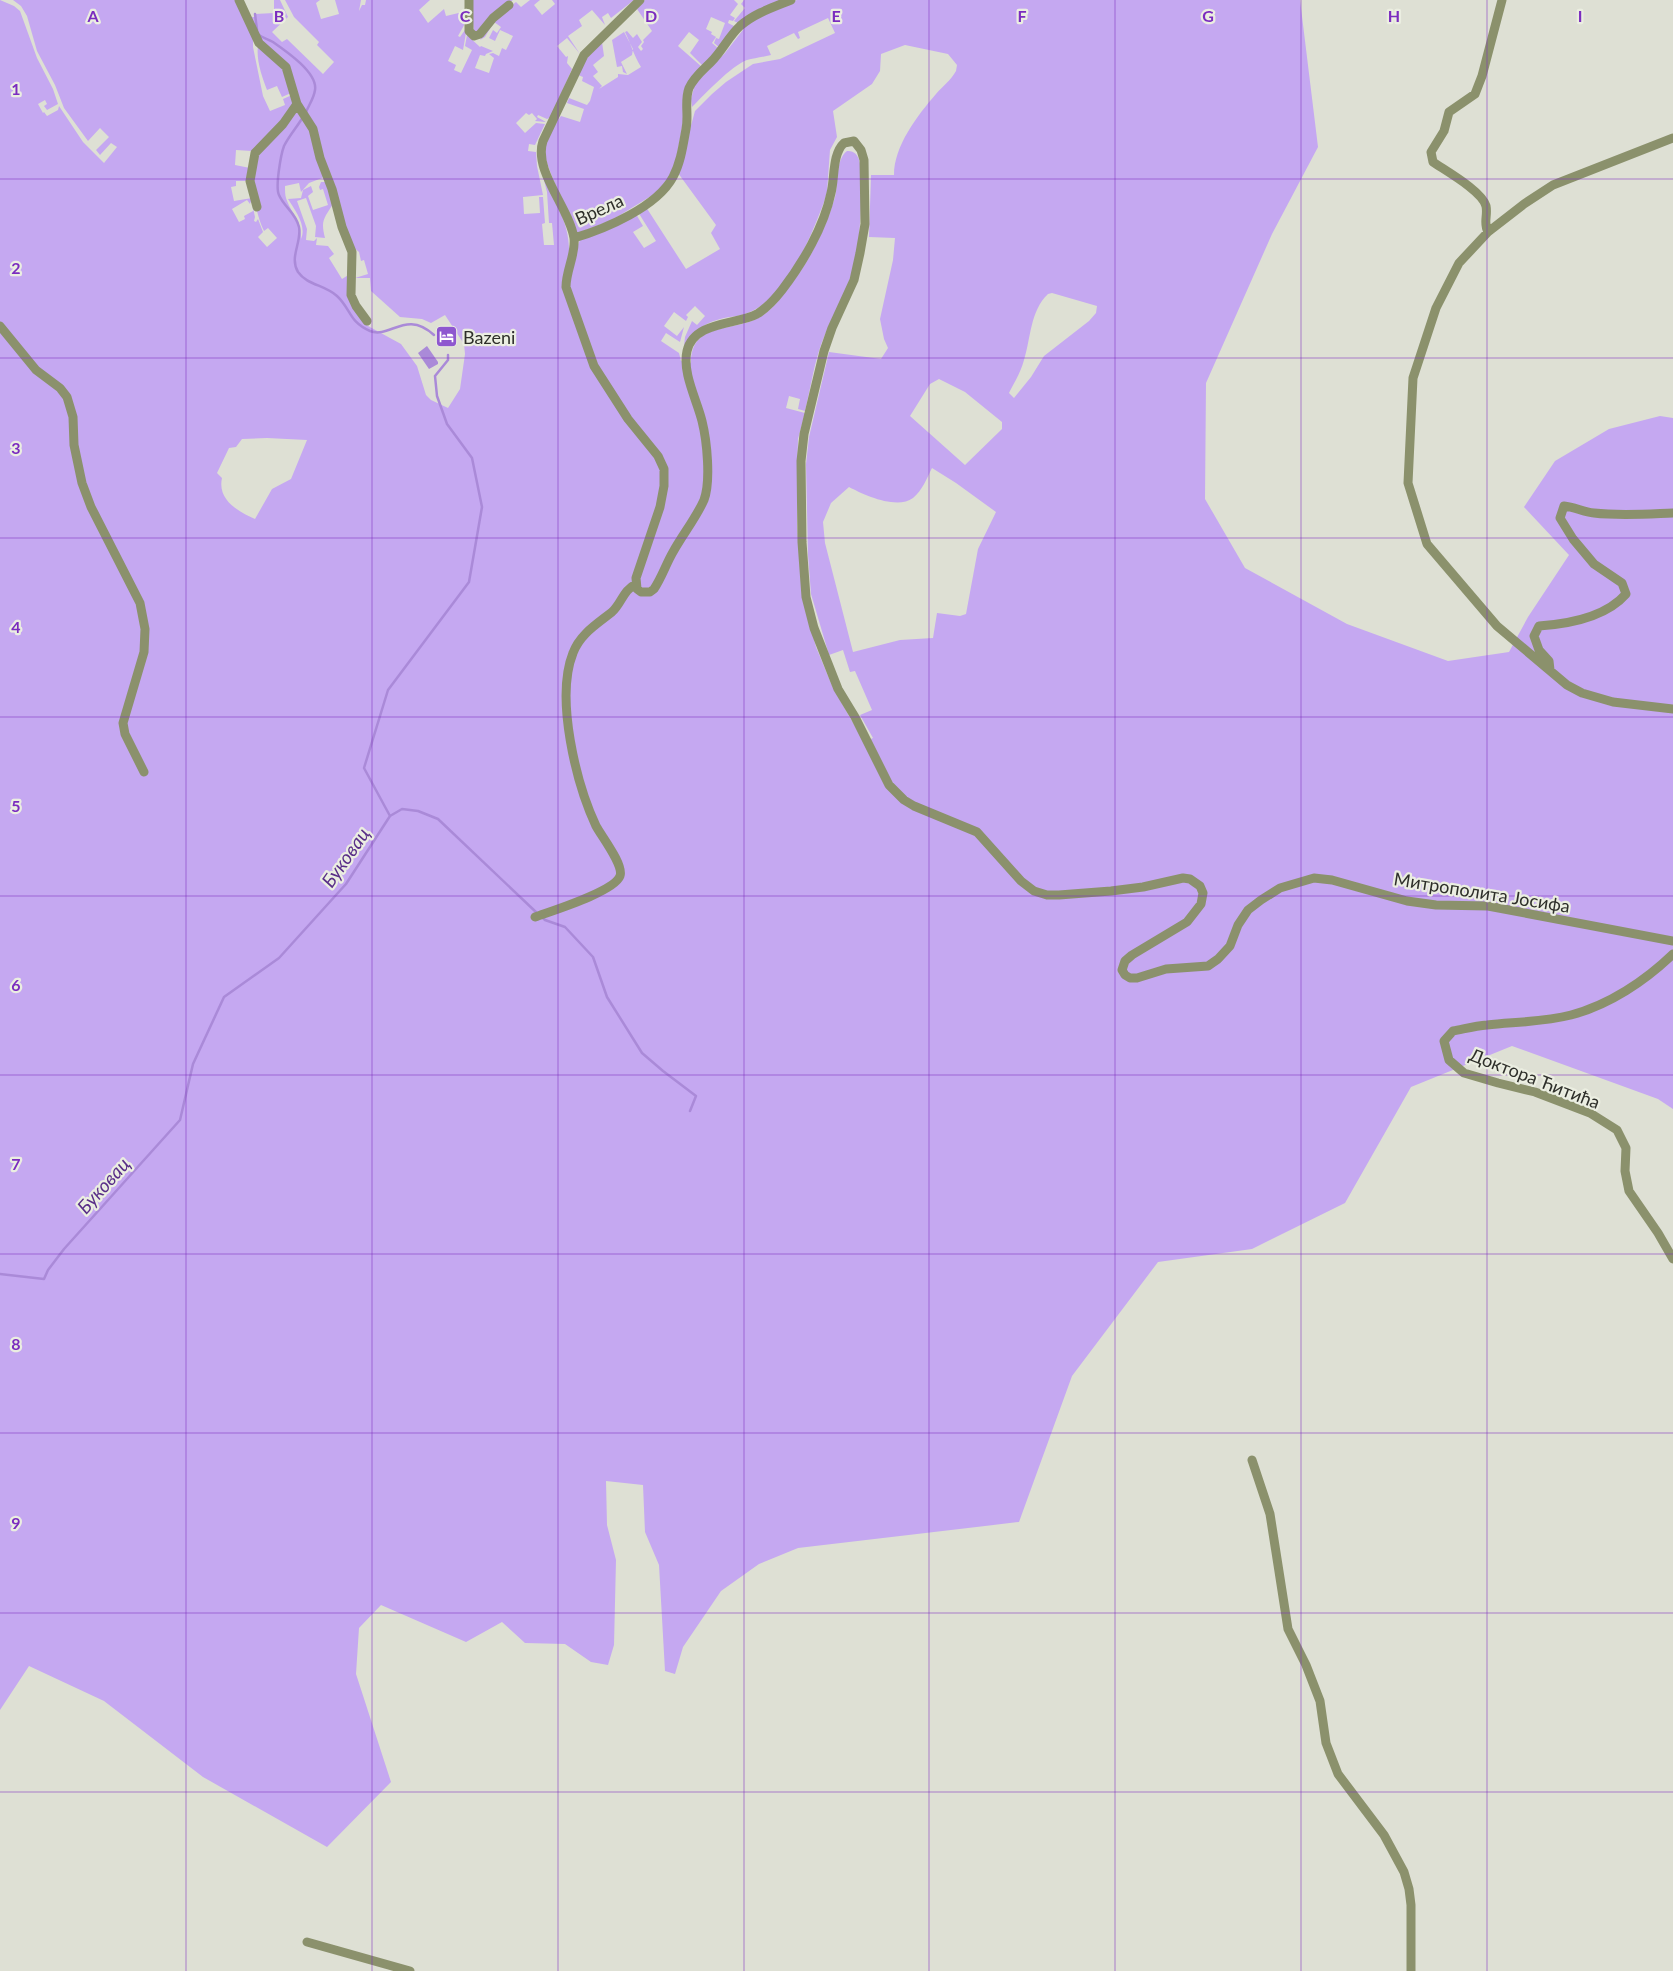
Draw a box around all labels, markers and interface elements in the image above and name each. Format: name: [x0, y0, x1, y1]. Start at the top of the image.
text: A: [86, 6, 99, 25]
text: B: [274, 6, 284, 25]
text: C: [460, 6, 471, 25]
text: D: [645, 6, 657, 25]
text: E: [831, 6, 841, 25]
text: F: [1017, 6, 1027, 25]
text: G: [1202, 6, 1214, 25]
text: H: [1388, 6, 1400, 25]
text: I: [1578, 6, 1582, 25]
text: 1: [11, 79, 21, 98]
street label: Врела: [571, 189, 627, 229]
text: 2: [11, 258, 21, 277]
hotel icon: Bazeni: [435, 325, 459, 349]
place label: Bazeni: [463, 326, 515, 348]
text: 3: [11, 438, 21, 457]
text: 4: [11, 617, 21, 636]
text: 5: [11, 796, 21, 815]
water label: Буковац: [316, 823, 374, 891]
street label: Митрополита Јосифа: [1392, 867, 1572, 917]
text: 6: [11, 975, 21, 994]
street label: Доктора Ћитића: [1467, 1043, 1603, 1113]
water label: Буковац: [72, 1152, 134, 1218]
text: 7: [11, 1154, 21, 1173]
text: 8: [11, 1334, 21, 1353]
text: 9: [11, 1513, 21, 1532]

